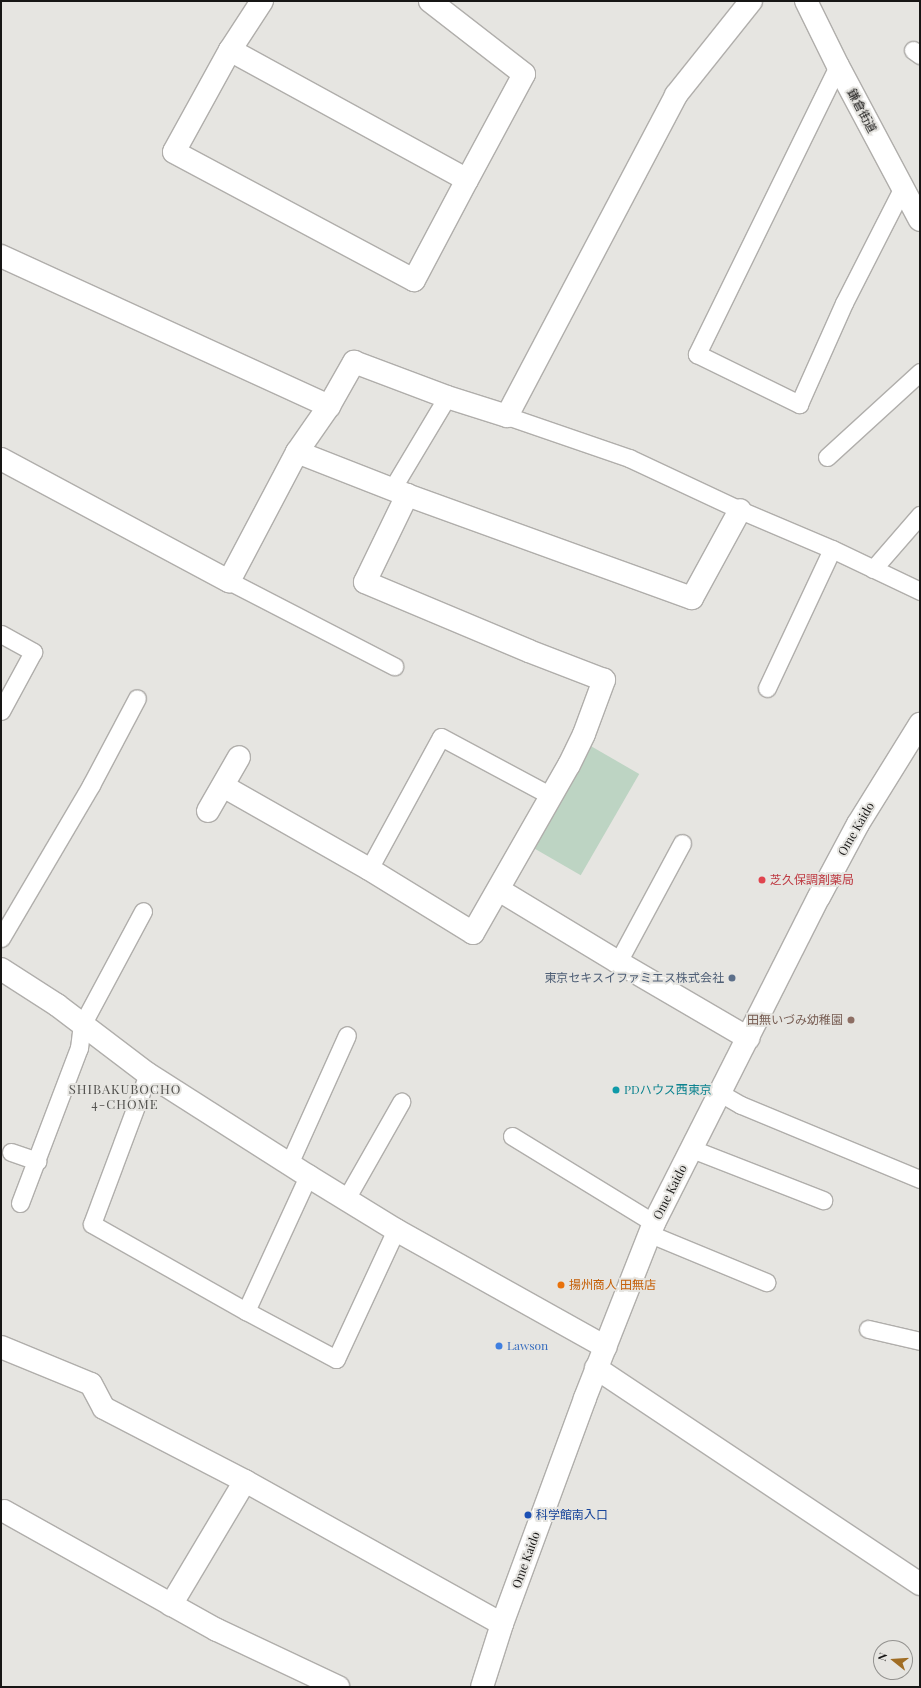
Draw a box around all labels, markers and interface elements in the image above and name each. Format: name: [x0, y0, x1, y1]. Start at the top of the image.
street label: 鎌倉街道: [844, 86, 880, 136]
street label: Ome Kaido: [835, 800, 877, 858]
place label: 芝久保調剤薬局: [770, 873, 854, 887]
marker: 芝久保調剤薬局: [757, 875, 767, 885]
place label: 東京セキスイファミエス株式会社: [544, 971, 724, 985]
marker: 東京セキスイファミエス株式会社: [727, 973, 737, 983]
place label: 田無いづみ幼稚園: [747, 1013, 843, 1027]
marker: 田無いづみ幼稚園: [846, 1015, 856, 1025]
district label: SHIBAKUBOCHO 4-CHOME: [69, 1082, 181, 1113]
place label: PDハウス西東京: [624, 1083, 712, 1097]
marker: PDハウス西東京: [611, 1085, 621, 1095]
street label: Ome Kaido: [650, 1162, 690, 1222]
place label: 揚州商人 田無店: [569, 1278, 656, 1292]
marker: 揚州商人 田無店: [556, 1280, 566, 1290]
place label: Lawson: [507, 1339, 548, 1353]
marker: Lawson: [494, 1341, 504, 1351]
place label: 科学館南入口: [536, 1508, 608, 1522]
marker: 科学館南入口: [523, 1510, 533, 1520]
street label: Ome Kaido: [509, 1530, 543, 1590]
north arrow: [873, 1640, 913, 1680]
text: N: [874, 1651, 890, 1663]

